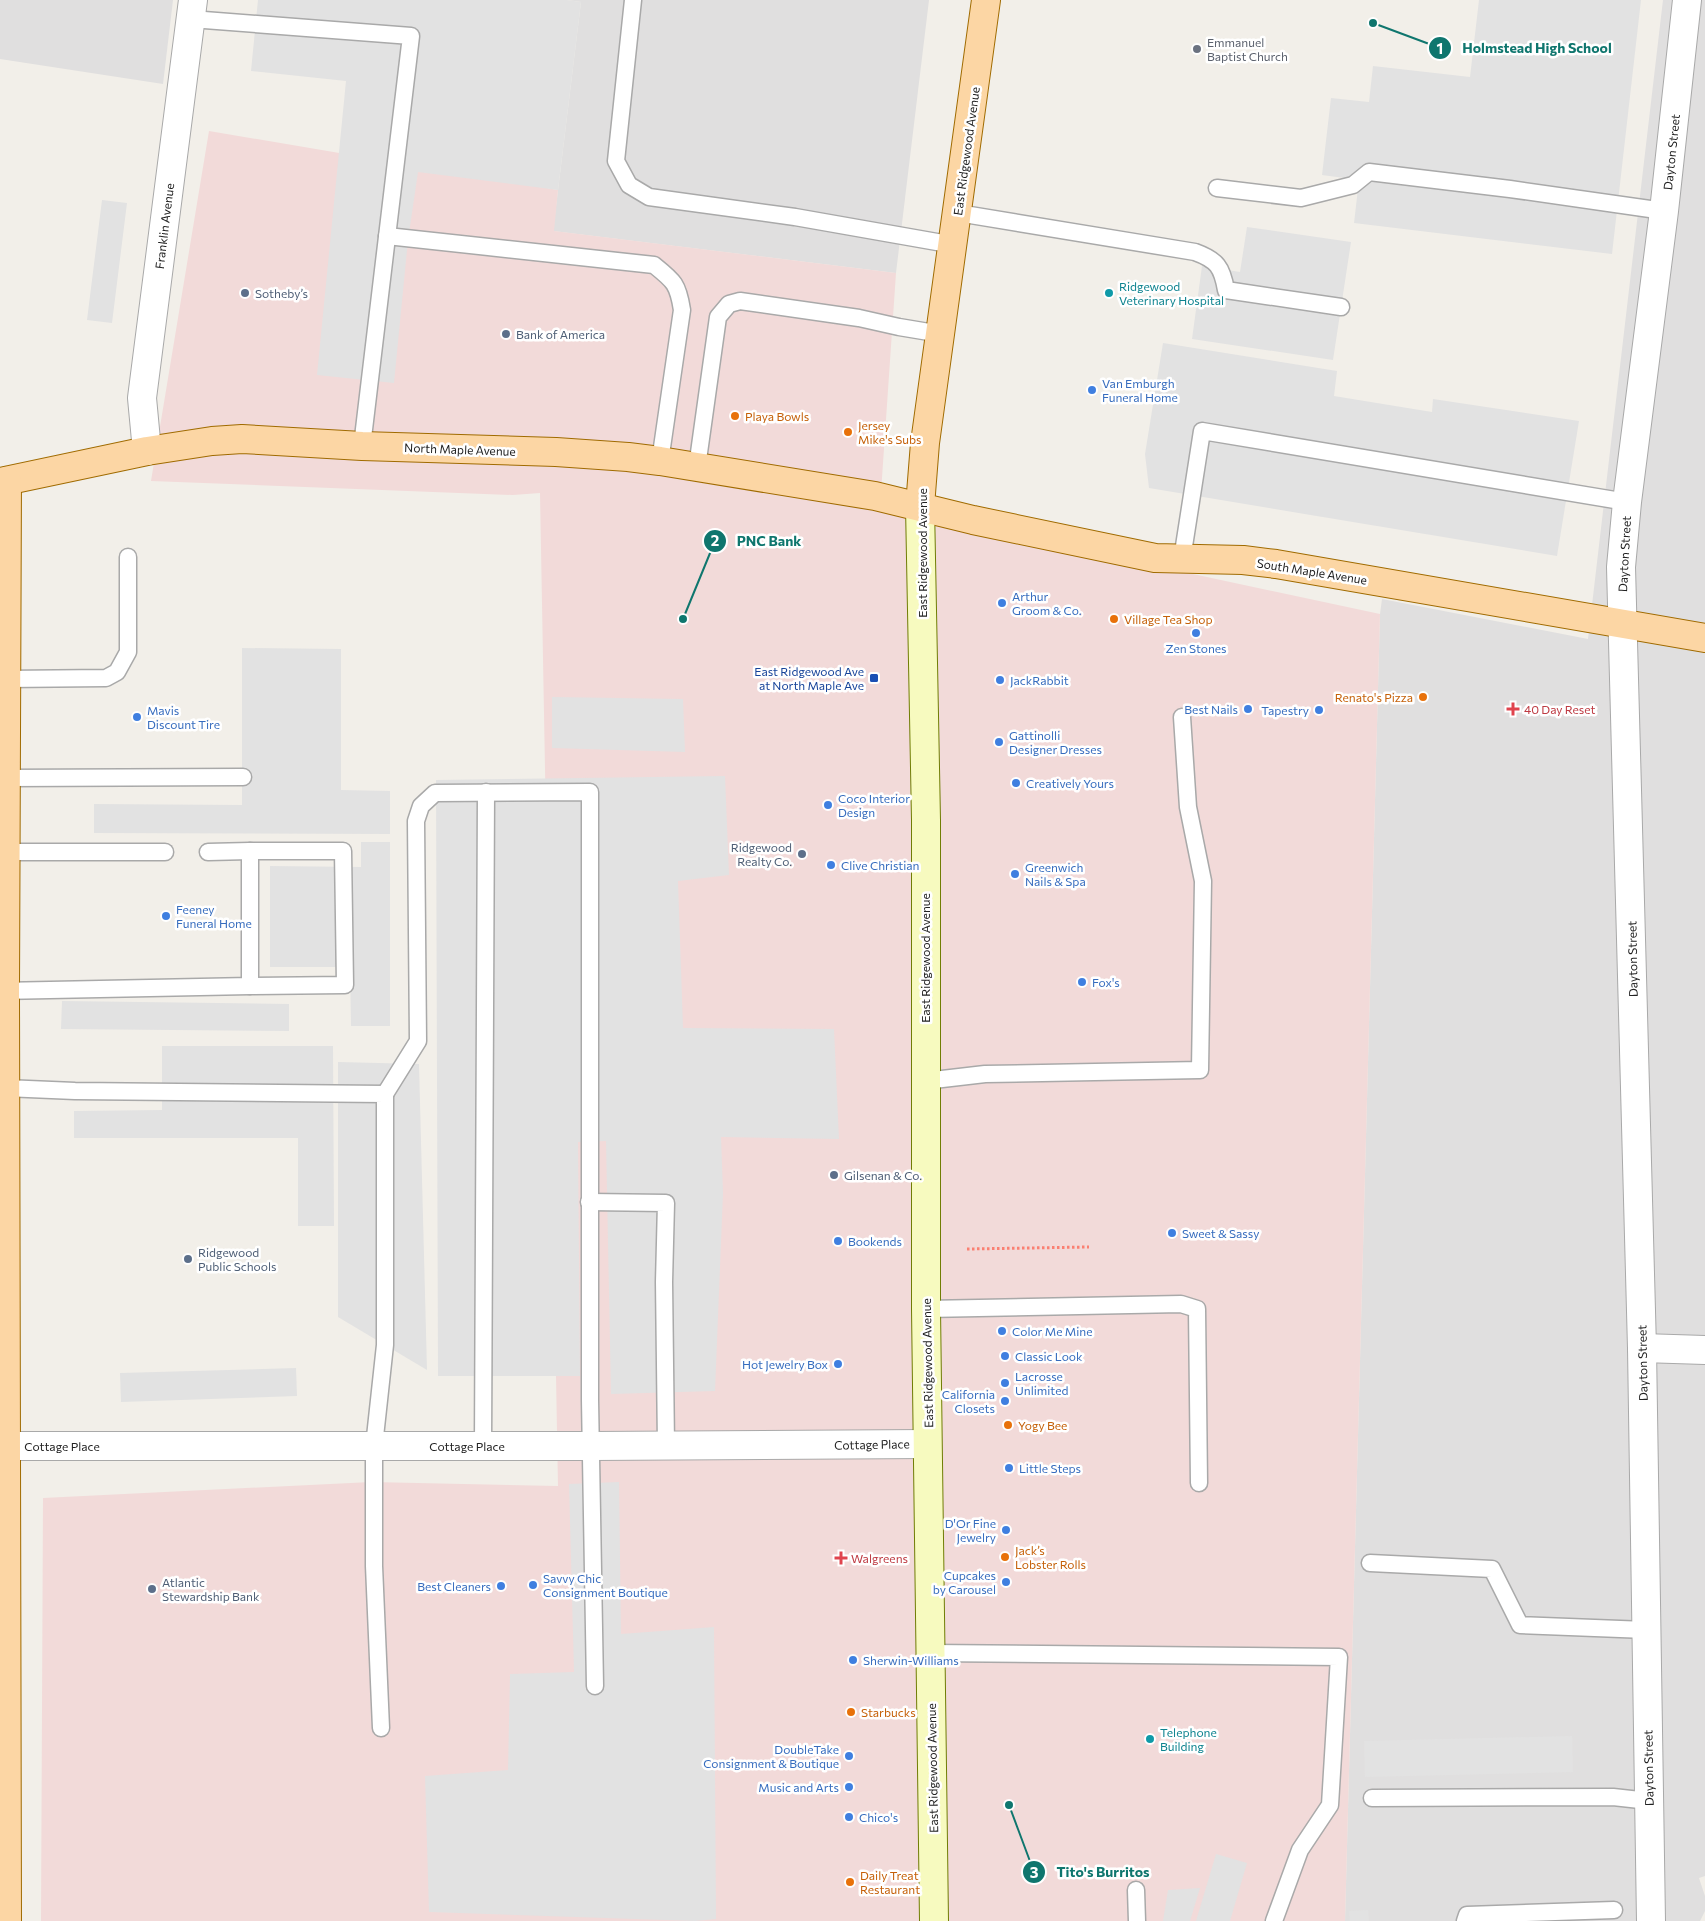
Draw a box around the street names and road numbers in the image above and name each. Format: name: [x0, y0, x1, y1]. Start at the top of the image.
street label: East Ridgewood Avenue: [950, 86, 982, 216]
street label: Dayton Street: [1660, 113, 1682, 191]
street label: Franklin Avenue: [152, 182, 176, 270]
street label: North Maple Avenue: [404, 440, 516, 458]
street label: East Ridgewood Avenue: [915, 488, 929, 618]
street label: Dayton Street: [1615, 515, 1633, 592]
street label: South Maple Avenue: [1256, 555, 1368, 587]
street label: East Ridgewood Avenue: [918, 893, 932, 1023]
street label: Dayton Street: [1624, 921, 1640, 997]
street label: East Ridgewood Avenue: [919, 1298, 935, 1428]
street label: Dayton Street: [1634, 1325, 1650, 1401]
street label: Cottage Place: [834, 1436, 910, 1452]
street label: Cottage Place: [24, 1439, 100, 1453]
street label: Cottage Place: [429, 1439, 505, 1453]
street label: East Ridgewood Avenue: [924, 1703, 940, 1833]
street label: Dayton Street: [1640, 1730, 1656, 1806]

